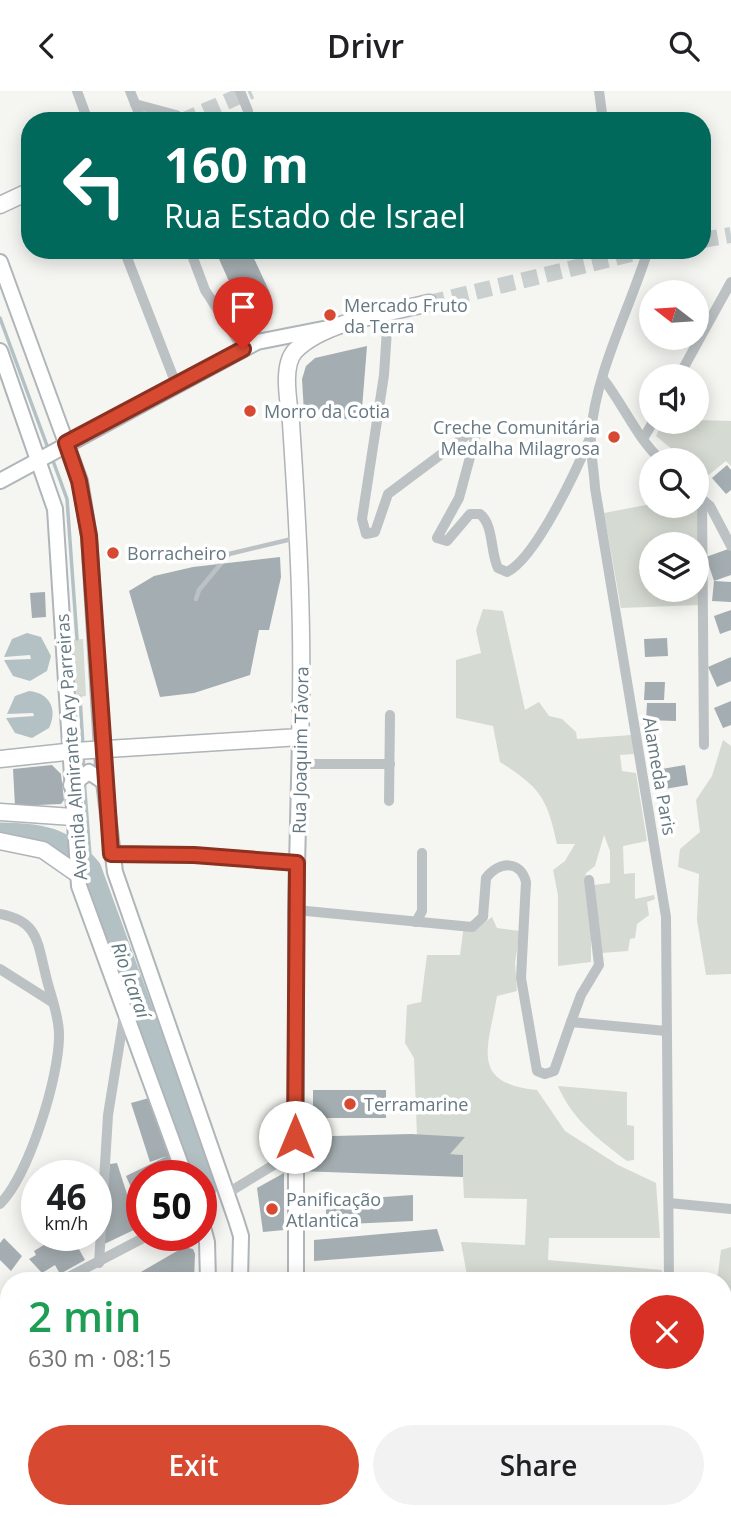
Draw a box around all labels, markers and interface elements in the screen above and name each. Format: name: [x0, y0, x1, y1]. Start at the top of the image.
text: Drivr: [327, 24, 404, 67]
icon: back: [28, 27, 66, 65]
icon: search: [665, 27, 703, 65]
text: 160 m: [164, 131, 309, 197]
icon: left: [49, 140, 140, 231]
text: Rua Estado de Israel: [164, 194, 466, 237]
pin: [213, 277, 273, 349]
north arrow: [639, 280, 709, 350]
map controls: [639, 280, 709, 602]
icon: arrive: [224, 288, 262, 326]
place label: Mercado Fruto da Terra: [344, 293, 468, 338]
marker: Mercado Fruto da Terra: [322, 307, 338, 323]
button: sound: [639, 364, 709, 434]
place label: Morro da Cotia: [264, 399, 390, 423]
marker: Morro da Cotia: [242, 403, 258, 419]
place label: Creche Comunitária Medalha Milagrosa: [433, 415, 600, 460]
marker: Creche Comunitária Medalha Milagrosa: [606, 429, 622, 445]
button: search: [639, 448, 709, 518]
button: layers: [639, 532, 709, 602]
place label: Borracheiro: [127, 541, 227, 565]
marker: Borracheiro: [105, 545, 121, 561]
street label: Avenida Almirante Ary Parreiras: [50, 613, 92, 881]
street label: Rua Joaquim Távora: [287, 666, 313, 834]
street label: Alameda Paris: [638, 715, 682, 837]
water label: Rio Icaraí: [105, 939, 157, 1024]
place label: Terramarine: [364, 1092, 468, 1116]
marker: Terramarine: [342, 1096, 358, 1112]
position arrow: [258, 1100, 332, 1174]
speed limit sign: 50: [126, 1160, 217, 1251]
text: 46: [46, 1173, 87, 1220]
place label: Panificação Atlantica: [286, 1187, 381, 1232]
marker: Panificação Atlantica: [264, 1201, 280, 1217]
text: km/h: [45, 1211, 88, 1235]
text: 2 min: [28, 1287, 141, 1344]
button: close: [630, 1295, 704, 1369]
text: 630 m · 08:15: [28, 1342, 171, 1374]
button: Exit: [28, 1425, 359, 1505]
button: Share: [373, 1425, 704, 1505]

